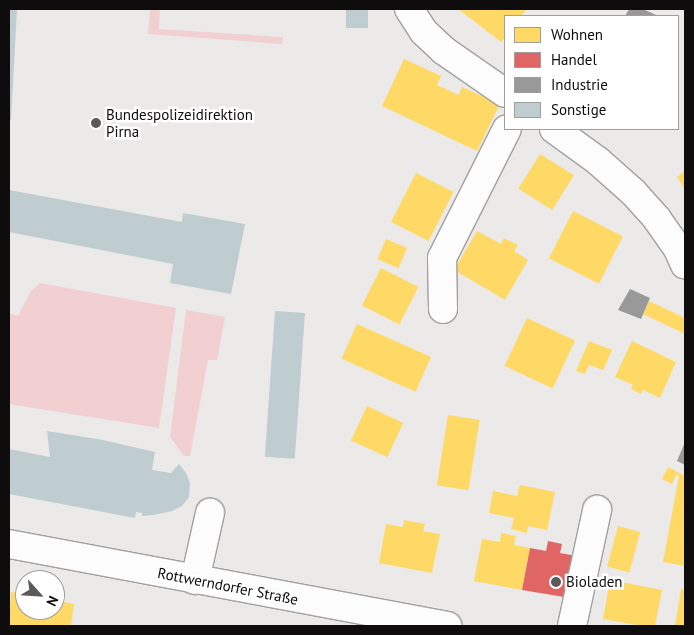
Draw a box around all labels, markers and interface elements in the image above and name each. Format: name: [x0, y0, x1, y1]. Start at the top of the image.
legend: [504, 15, 679, 130]
text: Wohnen: [551, 25, 603, 44]
text: Handel: [551, 50, 597, 69]
text: Industrie: [551, 75, 608, 94]
text: Sonstige: [551, 100, 606, 119]
place label: Bundespolizeidirektion Pirna: [106, 105, 253, 140]
marker: Bundespolizeidirektion Pirna: [90, 117, 102, 129]
street label: Rottwerndorfer Straße: [156, 564, 300, 608]
north arrow: [15, 570, 65, 620]
place label: Bioladen: [566, 573, 623, 591]
marker: Bioladen: [550, 576, 562, 588]
text: N: [42, 593, 63, 609]

